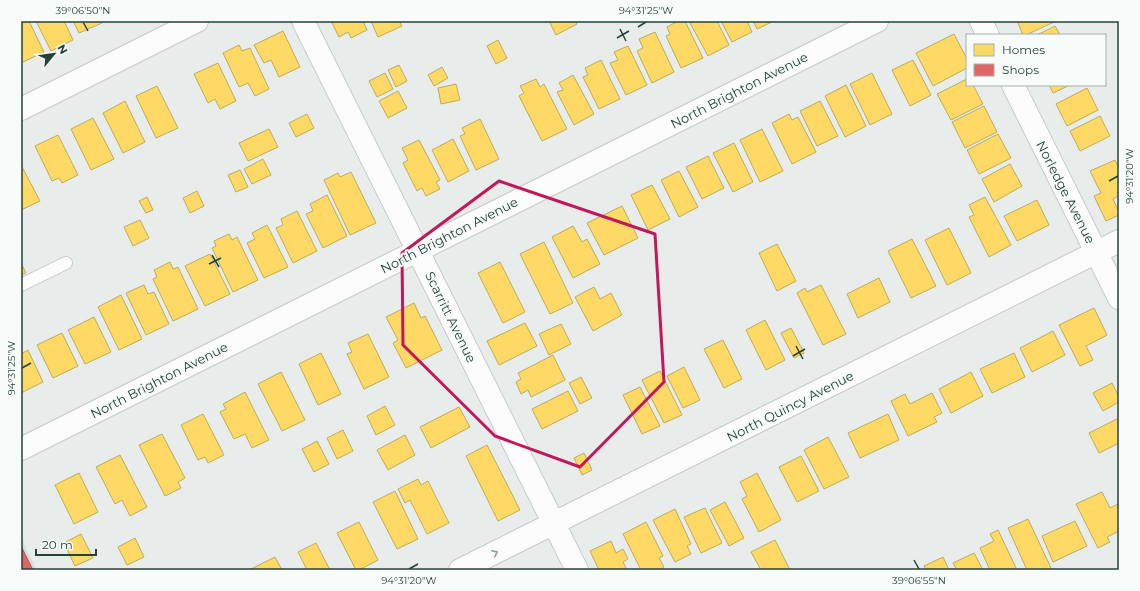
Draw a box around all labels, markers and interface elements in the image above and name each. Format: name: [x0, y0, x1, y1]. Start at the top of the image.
text: 39°06'50"N: [56, 4, 110, 17]
text: 94°31'25"W: [619, 4, 673, 17]
north arrow: [34, 34, 74, 74]
legend: [966, 34, 1106, 86]
text: N: [54, 42, 71, 56]
text: Homes: [1002, 42, 1045, 57]
street label: North Brighton Avenue: [668, 48, 811, 132]
text: Shops: [1002, 62, 1039, 77]
street label: Norledge Avenue: [1033, 138, 1099, 246]
text: 94°31'20"W: [1123, 148, 1136, 204]
street label: North Brighton Avenue: [378, 193, 521, 277]
street label: Scarritt Avenue: [422, 269, 480, 365]
street label: North Brighton Avenue: [88, 338, 231, 422]
text: 94°31'25"W: [5, 341, 18, 395]
street label: North Quincy Avenue: [724, 367, 856, 445]
scale bar: [36, 531, 96, 557]
text: 20 m: [42, 537, 73, 552]
one-way arrow: [491, 550, 499, 557]
text: 94°31'20"W: [381, 574, 437, 587]
text: 39°06'55"N: [892, 574, 946, 587]

